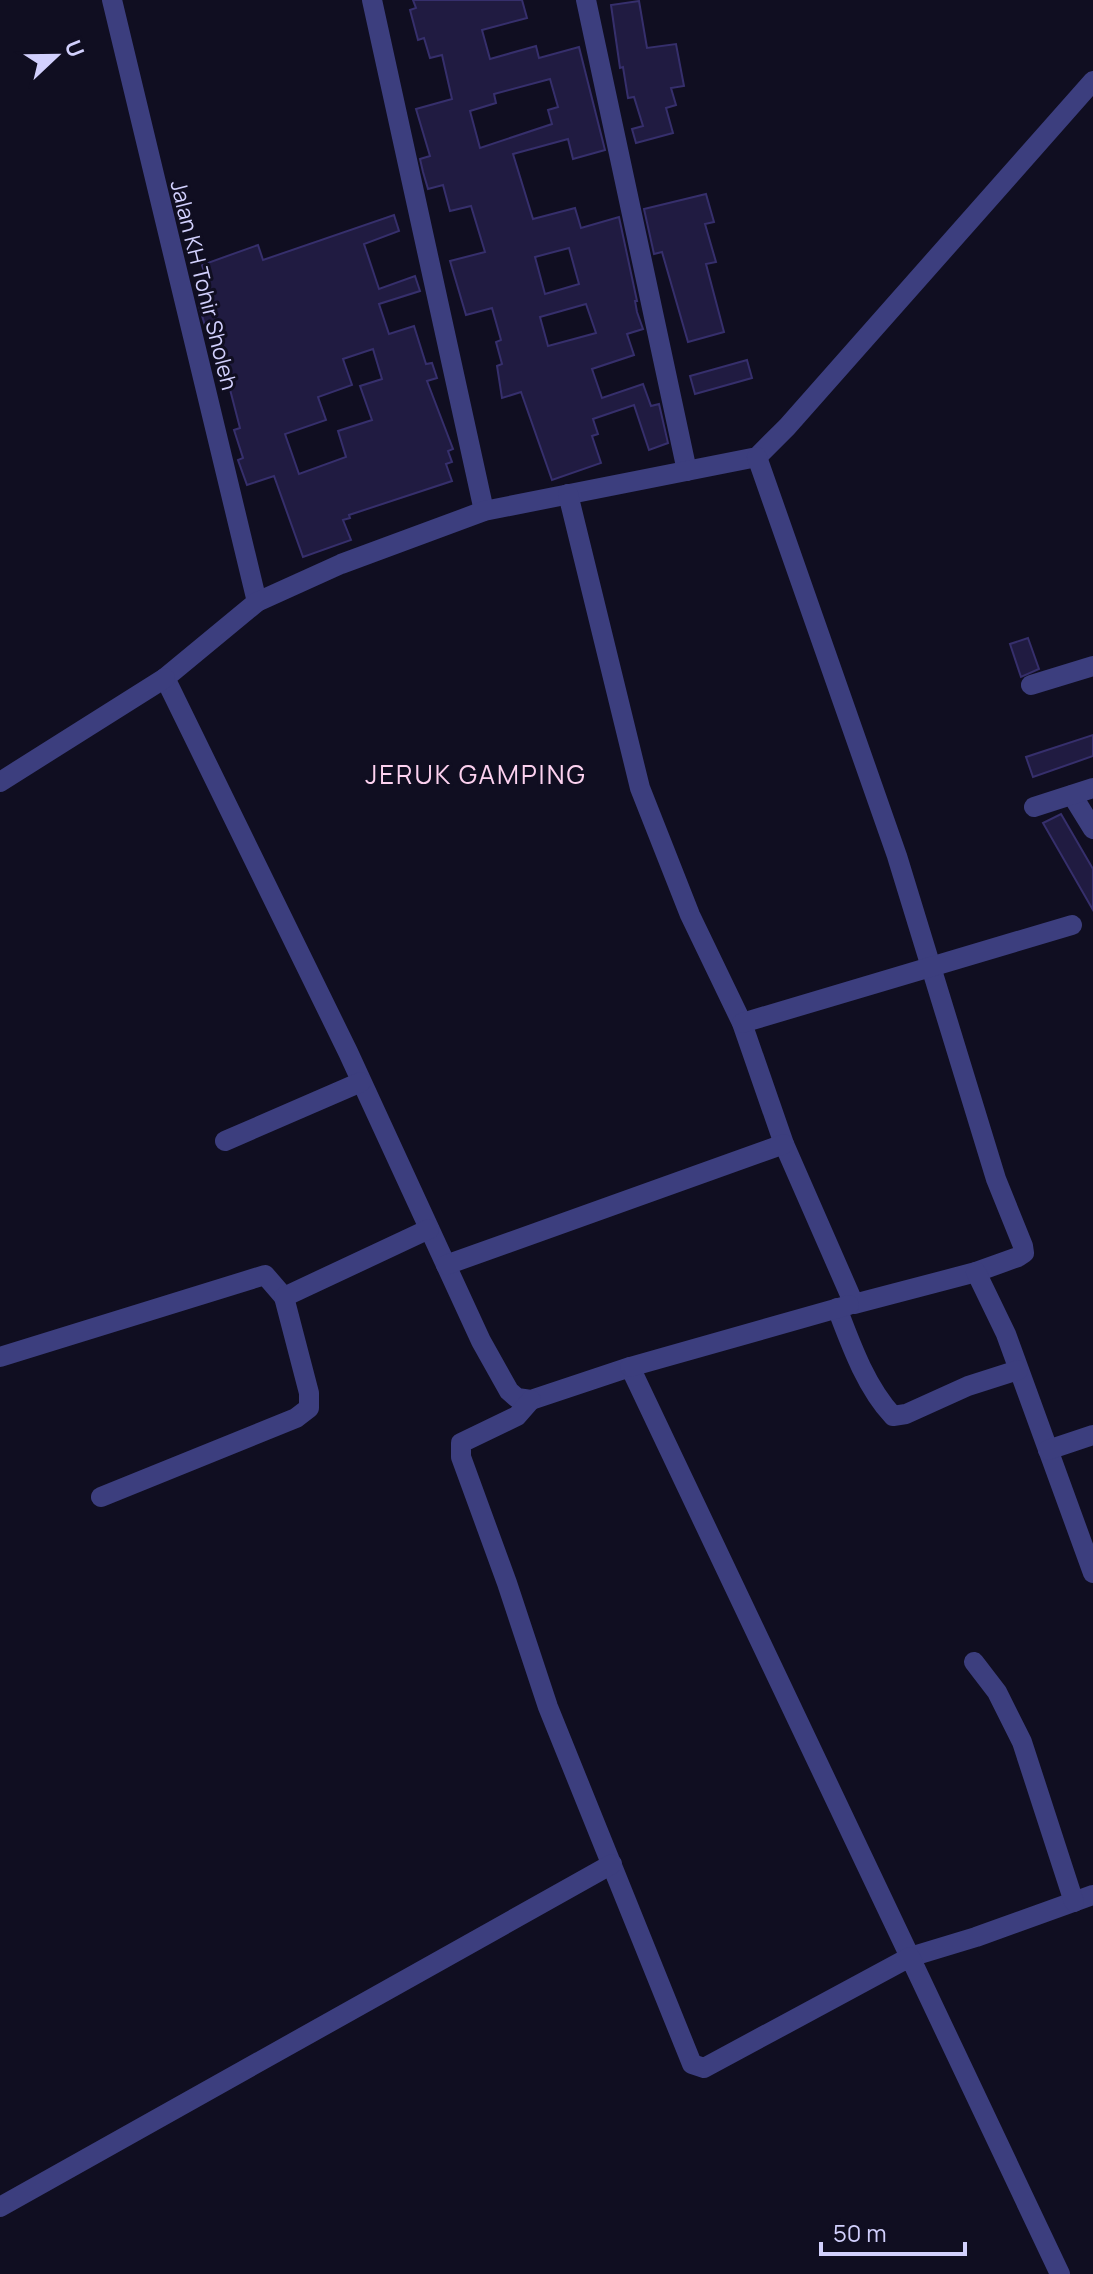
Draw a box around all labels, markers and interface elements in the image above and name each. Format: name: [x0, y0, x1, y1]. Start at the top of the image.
north arrow: [16, 16, 96, 96]
text: U: [58, 36, 91, 61]
street label: Jalan KH Tohir Sholeh: [163, 177, 245, 393]
district label: JERUK GAMPING: [365, 756, 587, 792]
scale bar: [821, 2206, 965, 2256]
text: 50 m: [833, 2216, 887, 2249]

